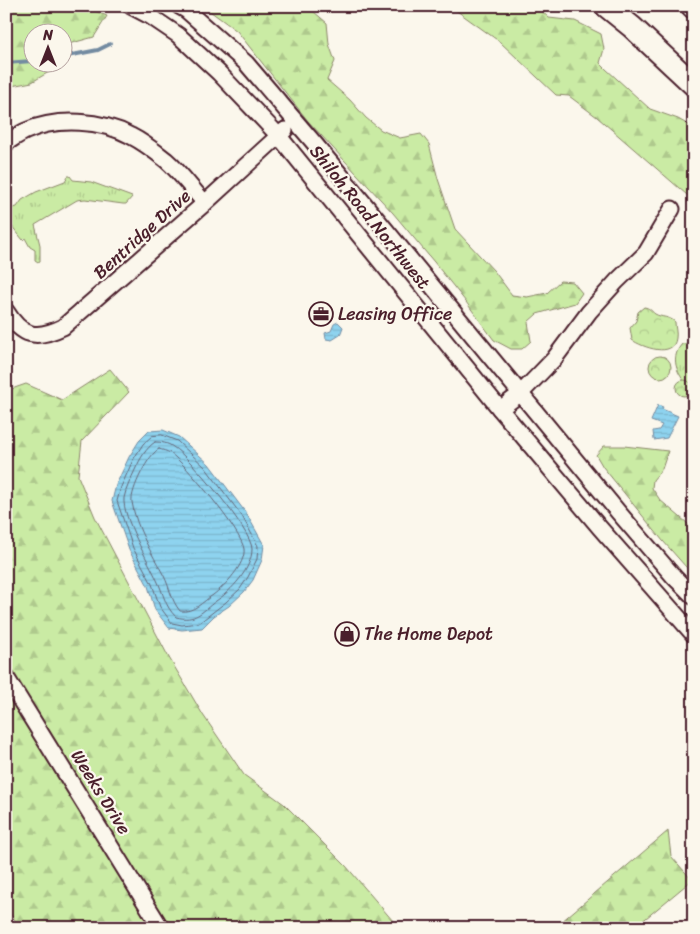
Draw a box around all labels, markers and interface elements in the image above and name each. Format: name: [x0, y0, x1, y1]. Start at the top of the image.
north arrow: [22, 22, 72, 72]
text: N: [42, 23, 53, 48]
street label: Shiloh Road Northwest: [301, 137, 439, 297]
street label: Bentridge Drive: [86, 181, 198, 287]
place label: Leasing Office: [338, 298, 452, 330]
office icon: Leasing Office: [308, 301, 334, 327]
place label: The Home Depot: [364, 618, 493, 650]
shop icon: The Home Depot: [334, 621, 360, 647]
street label: Weeks Drive: [62, 743, 140, 841]

